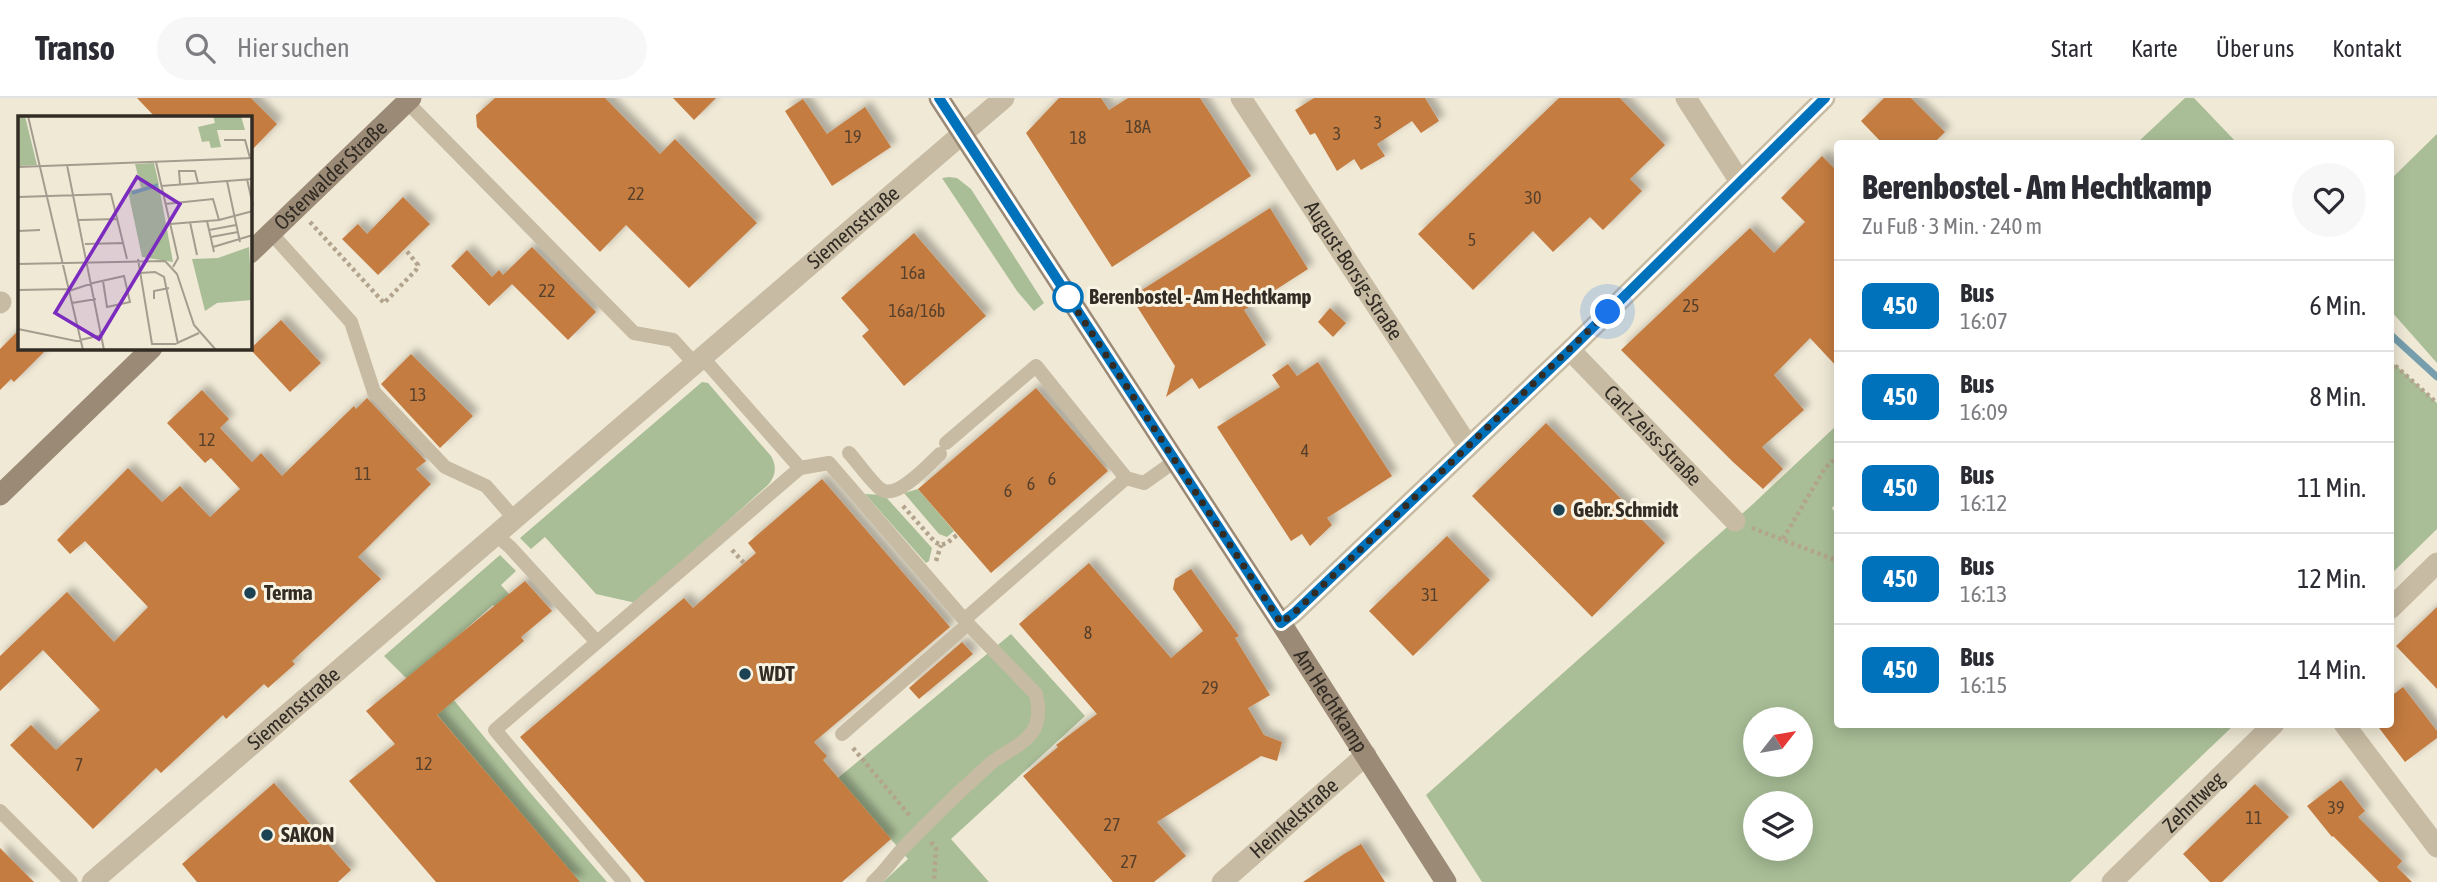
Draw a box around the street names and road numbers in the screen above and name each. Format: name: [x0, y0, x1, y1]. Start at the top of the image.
street label: Osterwalder Straße: [269, 115, 391, 234]
street label: Siemensstraße: [802, 181, 904, 273]
street label: August-Borsig-Straße: [1300, 196, 1408, 344]
street label: Carl-Zeiss-Straße: [1600, 380, 1707, 490]
street label: Am Hechtkamp: [1290, 644, 1373, 757]
street label: Siemensstraße: [242, 662, 344, 754]
street label: Zehntweg: [2157, 766, 2229, 837]
street label: Heinkelstraße: [1244, 773, 1342, 863]

